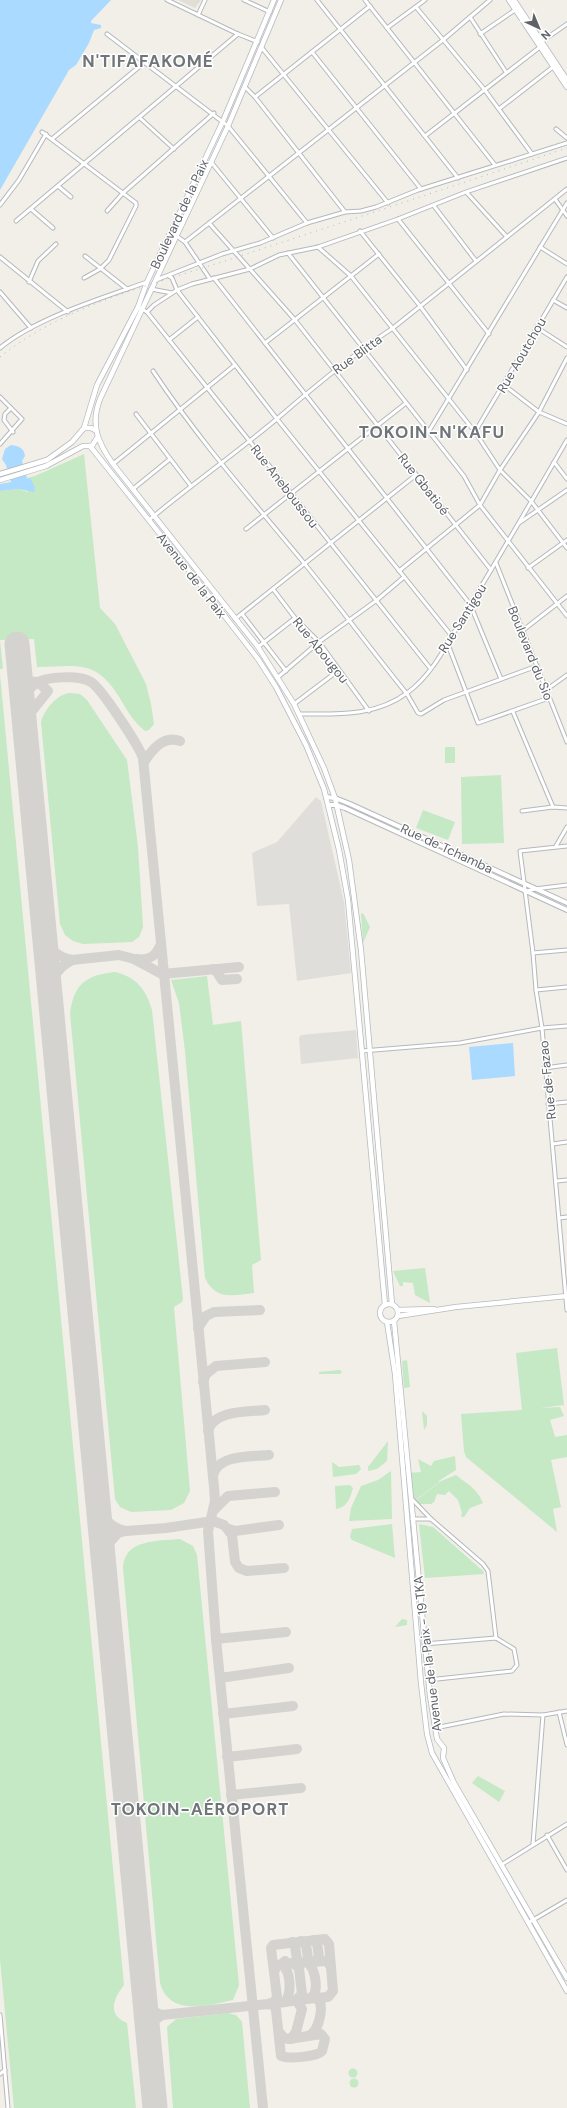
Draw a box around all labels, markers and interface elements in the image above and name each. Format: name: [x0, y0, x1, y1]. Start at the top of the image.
north arrow: [519, 8, 559, 48]
text: N: [538, 27, 554, 43]
district label: N'TIFAFAKOMÉ: [82, 50, 214, 72]
street label: Boulevard de la Paix: [147, 156, 213, 272]
street label: Rue Aoutchou: [493, 314, 550, 396]
street label: Rue Blitta: [329, 331, 385, 378]
district label: TOKOIN-N'KAFU: [359, 421, 505, 443]
street label: Rue Aneboussou: [247, 441, 322, 531]
street label: Rue Gbatioé: [394, 450, 453, 519]
street label: Avenue de la Paix: [153, 529, 231, 622]
street label: Rue Santigou: [434, 580, 490, 656]
street label: Boulevard du Sio: [504, 604, 557, 703]
street label: Rue Abougou: [289, 614, 352, 687]
street label: Rue de Tchamba: [398, 820, 496, 877]
street label: Rue de Fazao: [535, 1039, 560, 1120]
street label: Avenue de la Paix - 19 TKA: [409, 1575, 446, 1733]
district label: TOKOIN-AÉROPORT: [111, 1798, 289, 1820]

